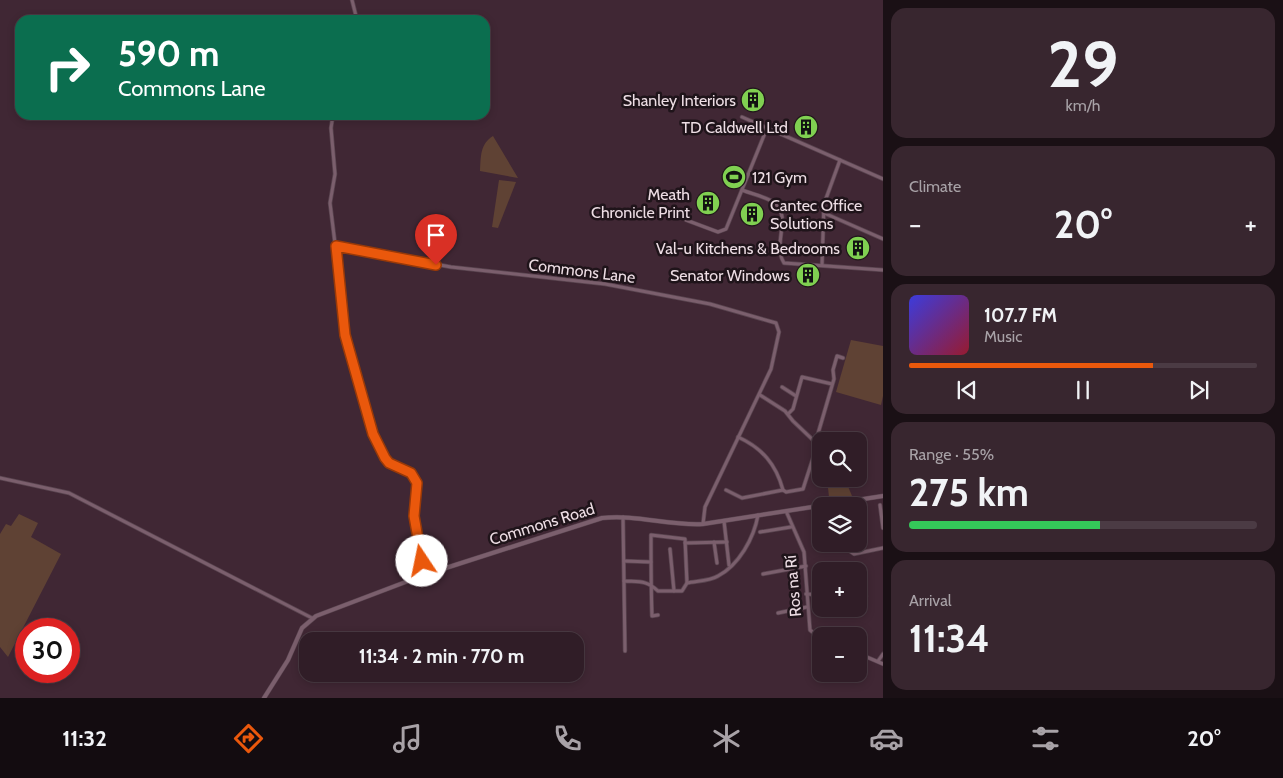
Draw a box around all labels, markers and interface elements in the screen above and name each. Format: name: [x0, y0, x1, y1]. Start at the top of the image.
text: 29: [1048, 24, 1118, 103]
text: 590 m: [118, 32, 219, 75]
icon: right: [35, 35, 100, 100]
text: Commons Lane: [118, 75, 266, 102]
building icon: Shanley Interiors: [740, 87, 766, 113]
place label: Shanley Interiors: [623, 91, 736, 110]
text: km/h: [1065, 96, 1101, 115]
building icon: TD Caldwell Ltd: [793, 114, 819, 140]
place label: TD Caldwell Ltd: [681, 118, 788, 137]
sports icon: 121 Gym: [721, 164, 747, 190]
place label: 121 Gym: [752, 168, 807, 187]
text: Climate: [909, 177, 961, 196]
place label: Meath Chronicle Print: [591, 185, 691, 222]
building icon: Meath Chronicle Print: [695, 190, 721, 216]
place label: Cantec Office Solutions: [770, 196, 862, 233]
building icon: Cantec Office Solutions: [739, 201, 765, 227]
text: 20°: [1054, 201, 1112, 248]
text: −: [909, 207, 921, 241]
text: +: [1245, 207, 1257, 241]
pin: [415, 214, 457, 265]
icon: arrive: [422, 221, 450, 249]
building icon: Val-u Kitchens & Bedrooms: [845, 235, 871, 261]
place label: Val-u Kitchens & Bedrooms: [656, 239, 840, 258]
street label: Commons Lane: [528, 255, 636, 287]
building icon: Senator Windows: [795, 262, 821, 288]
place label: Senator Windows: [670, 266, 790, 285]
text: 107.7 FM: [984, 304, 1057, 327]
text: Music: [984, 327, 1022, 346]
icon: previous: [953, 376, 981, 404]
icon: pause: [1069, 376, 1097, 404]
icon: next: [1185, 376, 1213, 404]
map controls: [812, 432, 867, 682]
button: search: [812, 432, 867, 487]
text: Range · 55%: [909, 445, 994, 464]
text: 275 km: [909, 469, 1029, 516]
button: layers: [812, 497, 867, 552]
street label: Commons Road: [487, 499, 597, 549]
position arrow: [395, 534, 447, 586]
street label: Ros na Rí: [781, 554, 805, 617]
button: +: [812, 562, 867, 617]
text: Arrival: [909, 591, 952, 610]
text: 11:34: [909, 615, 990, 662]
speed limit sign: 30: [15, 618, 80, 683]
button: −: [812, 627, 867, 682]
text: 11:34 · 2 min · 770 m: [359, 645, 524, 668]
icon: directions: [231, 721, 266, 756]
icon: music: [390, 721, 425, 756]
icon: phone: [550, 721, 585, 756]
icon: climate: [709, 721, 744, 756]
icon: car: [869, 721, 904, 756]
icon: filters: [1028, 721, 1063, 756]
text: 11:32: [62, 725, 107, 752]
text: 20°: [1187, 725, 1221, 752]

